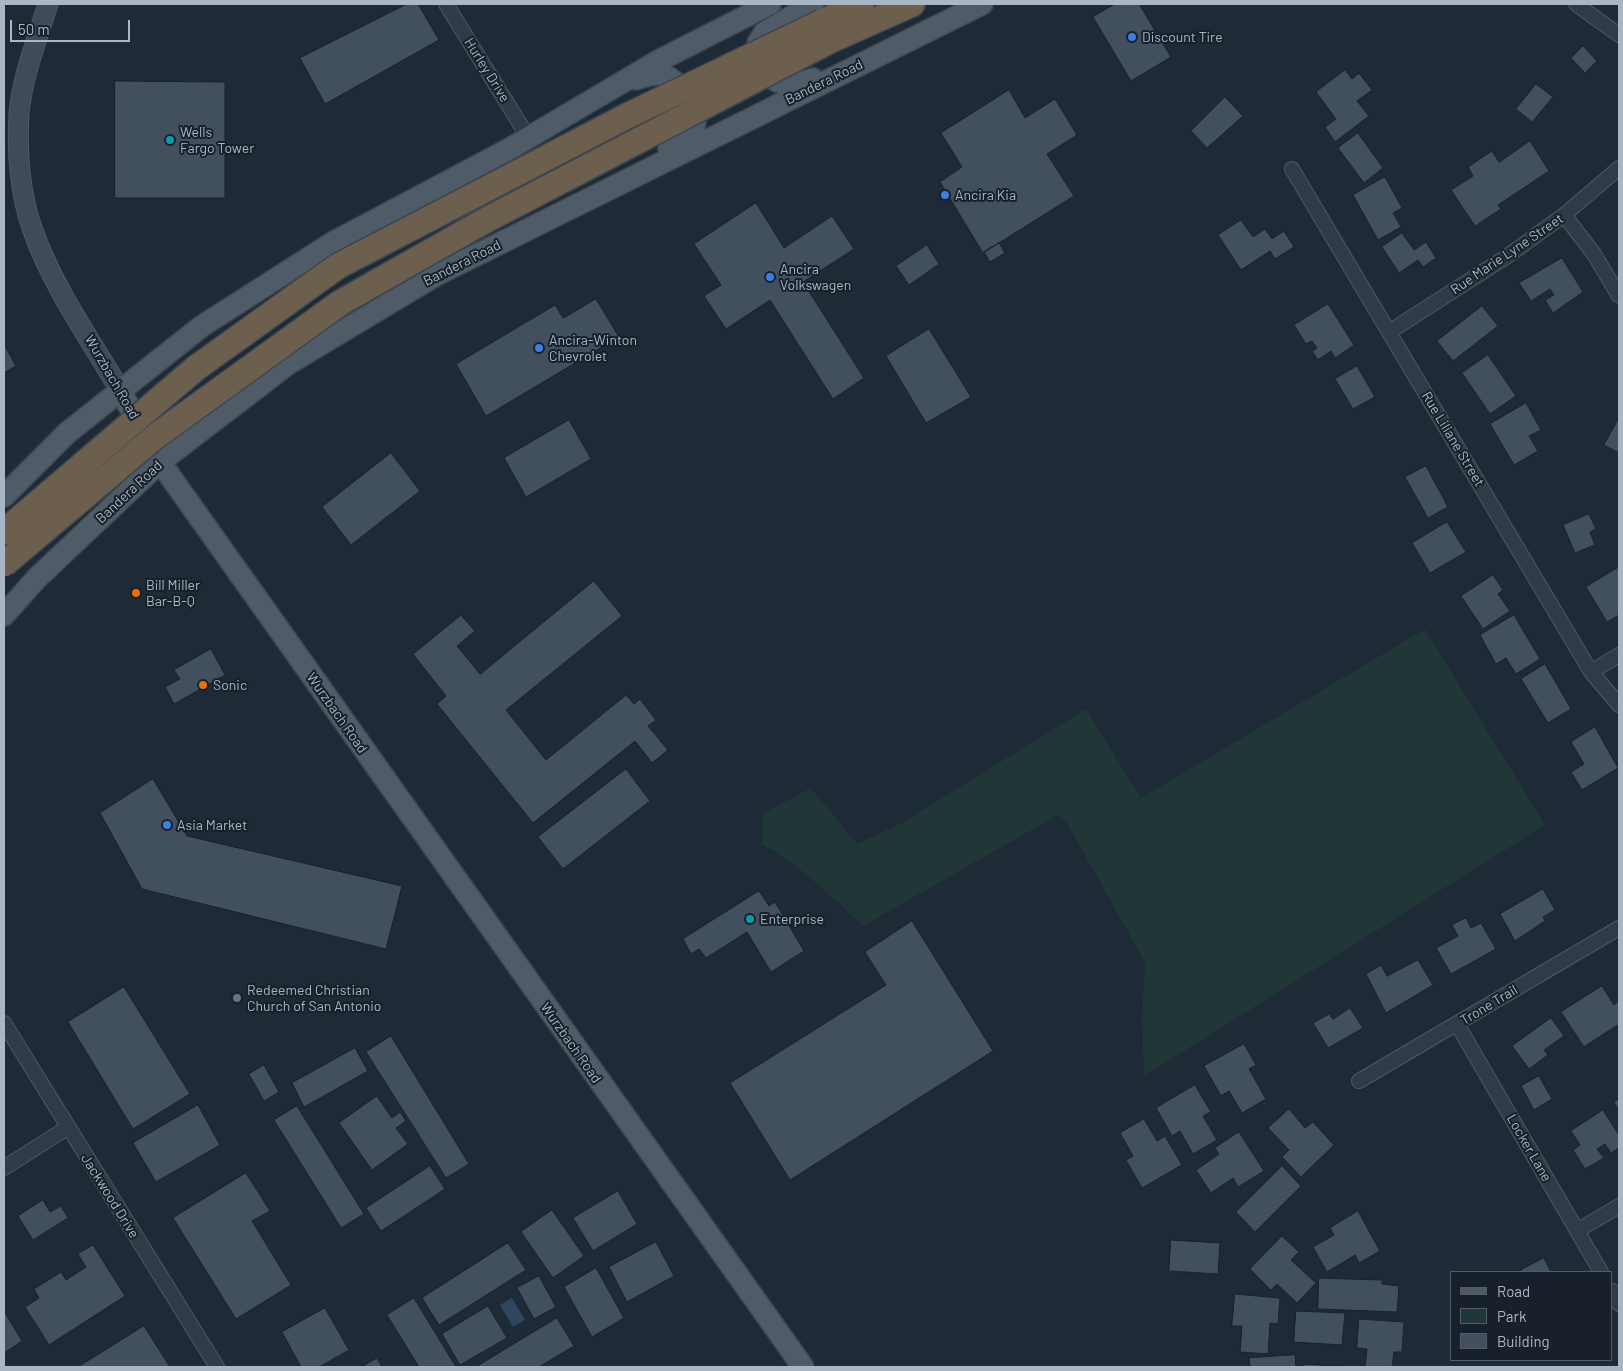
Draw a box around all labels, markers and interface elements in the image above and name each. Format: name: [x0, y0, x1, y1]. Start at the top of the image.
scale bar: [12, 10, 132, 42]
text: 50 m: [18, 20, 50, 38]
place label: Discount Tire: [1142, 29, 1223, 45]
marker: Discount Tire: [1126, 31, 1138, 43]
street label: Hurley Drive: [461, 35, 513, 105]
street label: Bandera Road: [782, 56, 866, 108]
place label: Wells Fargo Tower: [180, 124, 254, 156]
marker: Wells Fargo Tower: [164, 134, 176, 146]
place label: Ancira Kia: [955, 187, 1016, 203]
marker: Ancira Kia: [939, 189, 951, 201]
street label: Rue Marie Lyne Street: [1447, 210, 1567, 298]
street label: Bandera Road: [421, 236, 503, 290]
place label: Ancira Volkswagen: [780, 261, 851, 294]
marker: Ancira Volkswagen: [764, 271, 776, 283]
street label: Wurzbach Road: [81, 332, 143, 422]
place label: Ancira-Winton Chevrolet: [549, 332, 637, 364]
marker: Ancira-Winton Chevrolet: [533, 342, 545, 354]
street label: Rue Liliane Street: [1418, 389, 1488, 489]
street label: Bandera Road: [92, 457, 166, 527]
place label: Bill Miller Bar-B-Q: [146, 577, 200, 610]
marker: Bill Miller Bar-B-Q: [130, 587, 142, 599]
street label: Wurzbach Road: [303, 670, 371, 756]
place label: Sonic: [213, 677, 247, 693]
marker: Sonic: [197, 679, 209, 691]
place label: Asia Market: [177, 817, 247, 833]
marker: Asia Market: [161, 819, 173, 831]
place label: Enterprise: [760, 911, 824, 927]
marker: Enterprise: [744, 913, 756, 925]
street label: Trone Trail: [1457, 981, 1521, 1029]
place label: Redeemed Christian Church of San Antonio: [247, 982, 381, 1014]
marker: Redeemed Christian Church of San Antonio: [231, 992, 243, 1004]
street label: Wurzbach Road: [537, 1000, 605, 1086]
street label: Locker Lane: [1503, 1111, 1555, 1185]
street label: Jackwood Drive: [77, 1151, 143, 1241]
legend: [1450, 1271, 1613, 1361]
text: Road: [1497, 1282, 1530, 1300]
text: Park: [1497, 1307, 1526, 1325]
text: Building: [1497, 1332, 1550, 1350]

